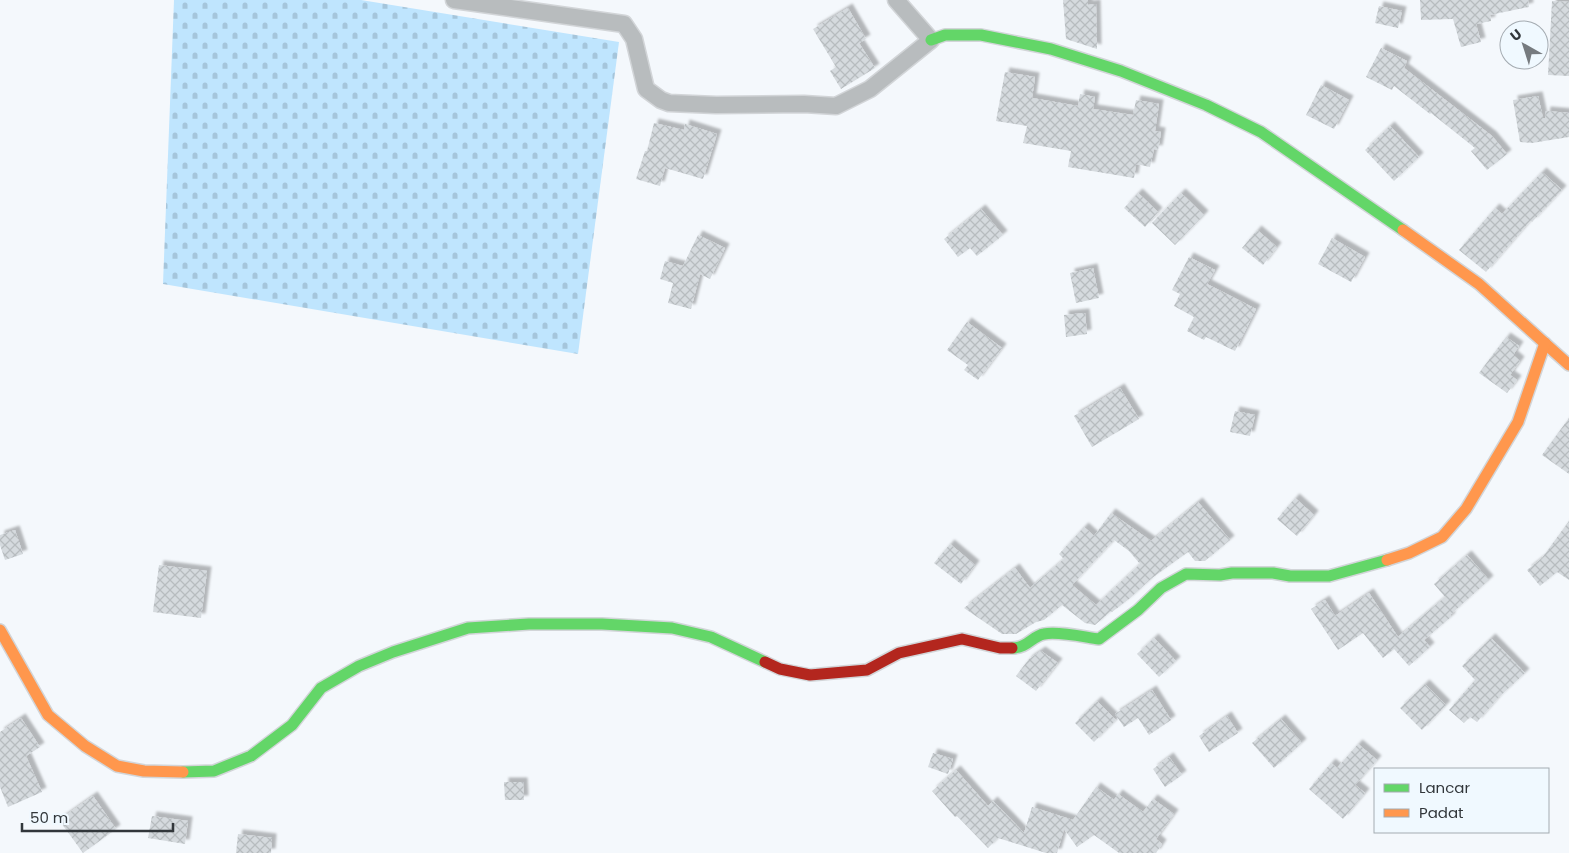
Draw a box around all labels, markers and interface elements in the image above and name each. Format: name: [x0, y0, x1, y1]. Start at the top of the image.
north arrow: [1499, 20, 1549, 70]
text: U: [1506, 24, 1526, 46]
legend: [1374, 768, 1549, 833]
text: Lancar: [1419, 777, 1470, 798]
scale bar: [22, 800, 174, 832]
text: Padat: [1419, 802, 1464, 823]
text: 50 m: [30, 807, 68, 828]

